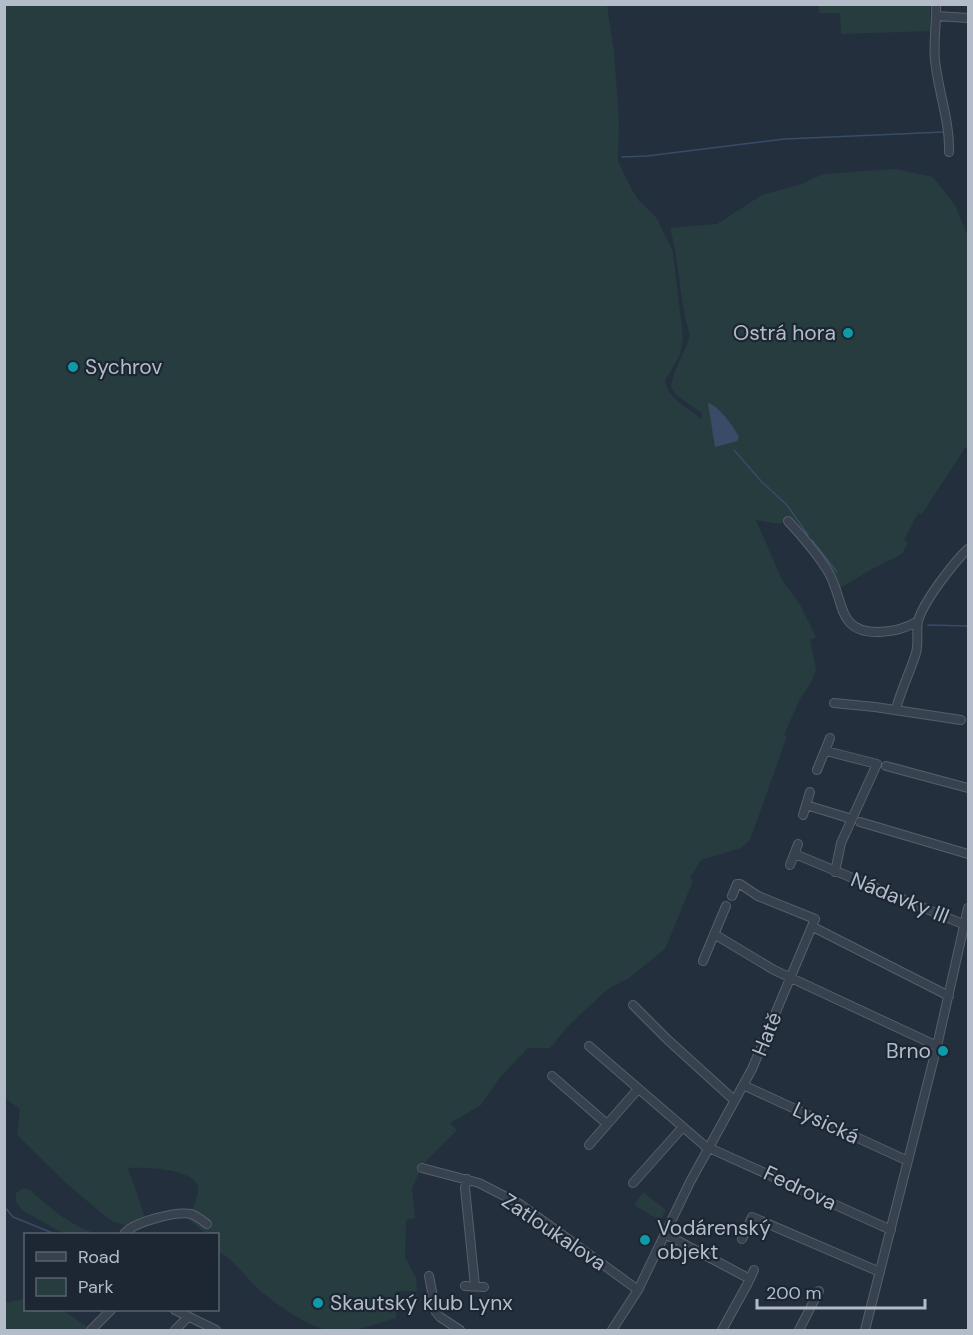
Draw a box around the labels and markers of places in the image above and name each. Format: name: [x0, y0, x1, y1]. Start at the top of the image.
place label: Ostrá hora: [733, 319, 836, 347]
marker: Ostrá hora: [841, 326, 855, 340]
place label: Sychrov: [85, 353, 162, 381]
marker: Sychrov: [66, 360, 80, 374]
place label: Brno: [886, 1037, 931, 1065]
marker: Brno: [936, 1044, 950, 1058]
place label: Vodárenský objekt: [657, 1214, 771, 1266]
marker: Vodárenský objekt: [638, 1233, 652, 1247]
place label: Skautský klub Lynx: [330, 1289, 513, 1317]
marker: Skautský klub Lynx: [311, 1296, 325, 1310]

